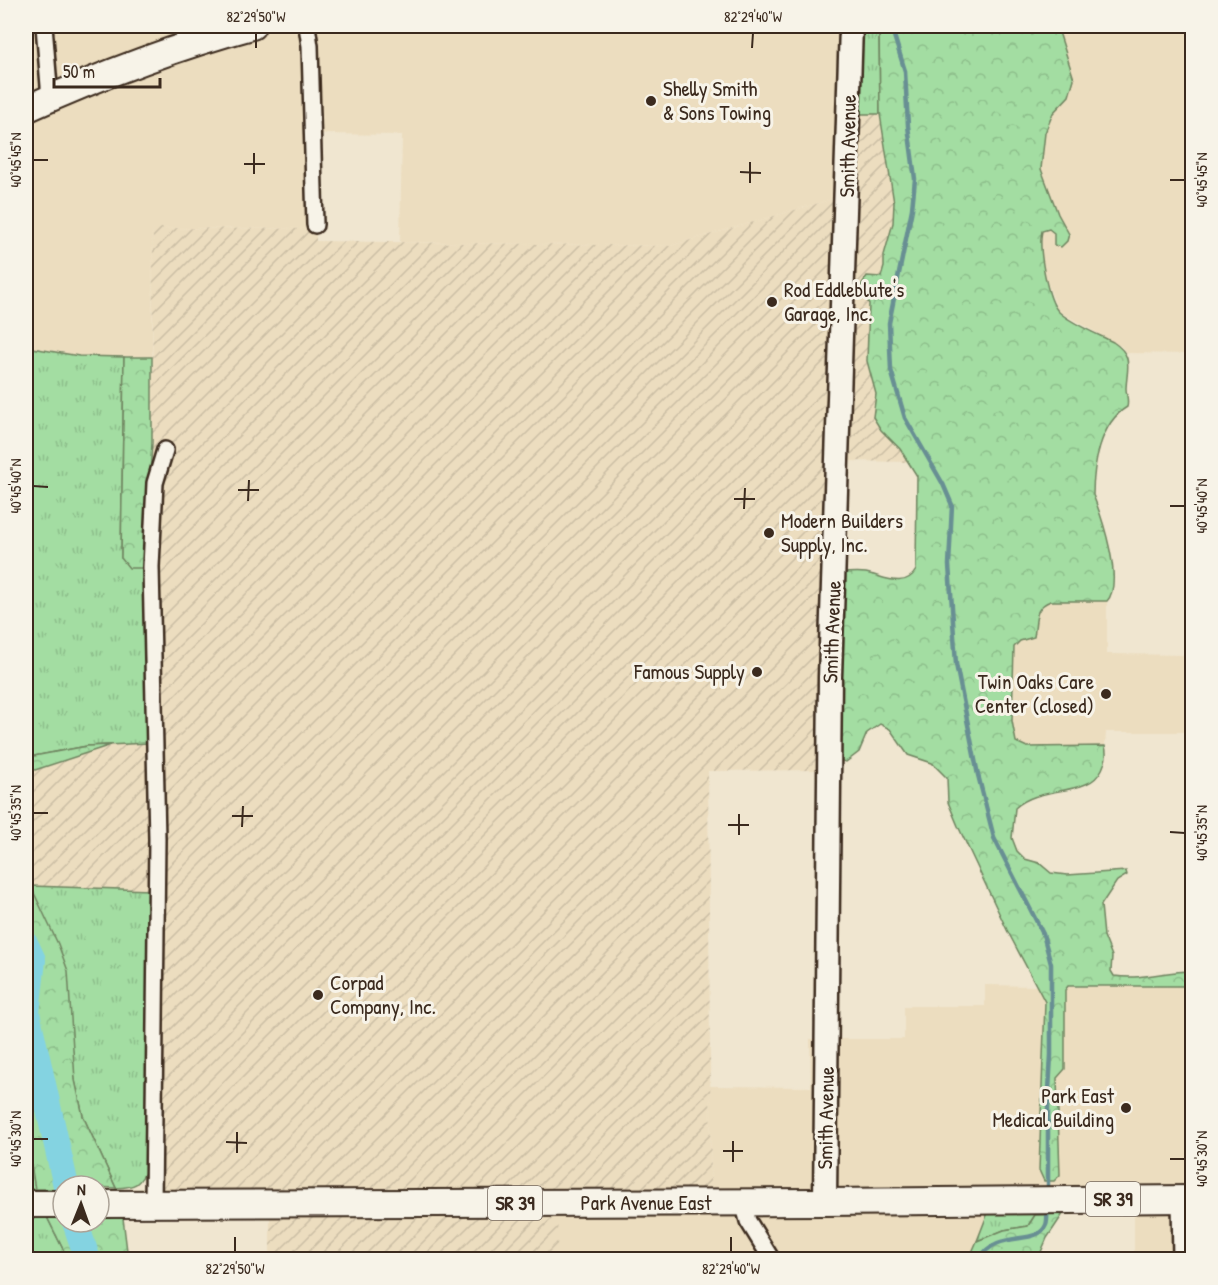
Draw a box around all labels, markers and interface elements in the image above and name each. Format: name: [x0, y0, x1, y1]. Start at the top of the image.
text: 82°29'50"W: [227, 6, 286, 27]
text: 82°29'40"W: [724, 6, 783, 27]
scale bar: [54, 51, 160, 89]
text: 50 m: [63, 59, 95, 84]
place label: Shelly Smith & Sons Towing: [663, 74, 771, 127]
marker: Shelly Smith & Sons Towing: [644, 94, 658, 108]
street label: Smith Avenue: [832, 94, 863, 198]
text: 40°45'45"N: [5, 133, 26, 187]
text: 40°45'45"N: [1191, 153, 1212, 207]
place label: Rod Eddleblute's Garage, Inc.: [784, 275, 904, 328]
marker: Rod Eddleblute's Garage, Inc.: [765, 295, 779, 309]
text: 40°45'40"N: [5, 458, 26, 514]
text: 40°45'40"N: [1191, 478, 1212, 534]
place label: Modern Builders Supply, Inc.: [781, 506, 903, 559]
marker: Modern Builders Supply, Inc.: [762, 526, 776, 540]
street label: Smith Avenue: [815, 580, 848, 684]
place label: Famous Supply: [633, 657, 745, 686]
marker: Famous Supply: [750, 665, 764, 679]
place label: Twin Oaks Care Center (closed): [975, 667, 1094, 720]
marker: Twin Oaks Care Center (closed): [1099, 687, 1113, 701]
text: 40°45'35"N: [5, 785, 26, 841]
text: 40°45'35"N: [1191, 805, 1212, 861]
place label: Corpad Company, Inc.: [330, 968, 436, 1021]
marker: Corpad Company, Inc.: [311, 988, 325, 1002]
street label: Smith Avenue: [810, 1066, 841, 1170]
place label: Park East Medical Building: [992, 1081, 1115, 1134]
marker: Park East Medical Building: [1119, 1101, 1133, 1115]
text: 40°45'30"N: [5, 1111, 26, 1167]
text: 40°45'30"N: [1191, 1131, 1212, 1187]
north arrow: [51, 1174, 111, 1234]
text: N: [77, 1178, 86, 1200]
road number: SR 39: [1086, 1182, 1140, 1216]
road number: SR 39: [488, 1186, 542, 1220]
street label: Park Avenue East: [581, 1188, 712, 1217]
text: 82°29'50"W: [206, 1258, 265, 1279]
text: 82°29'40"W: [702, 1258, 761, 1279]

